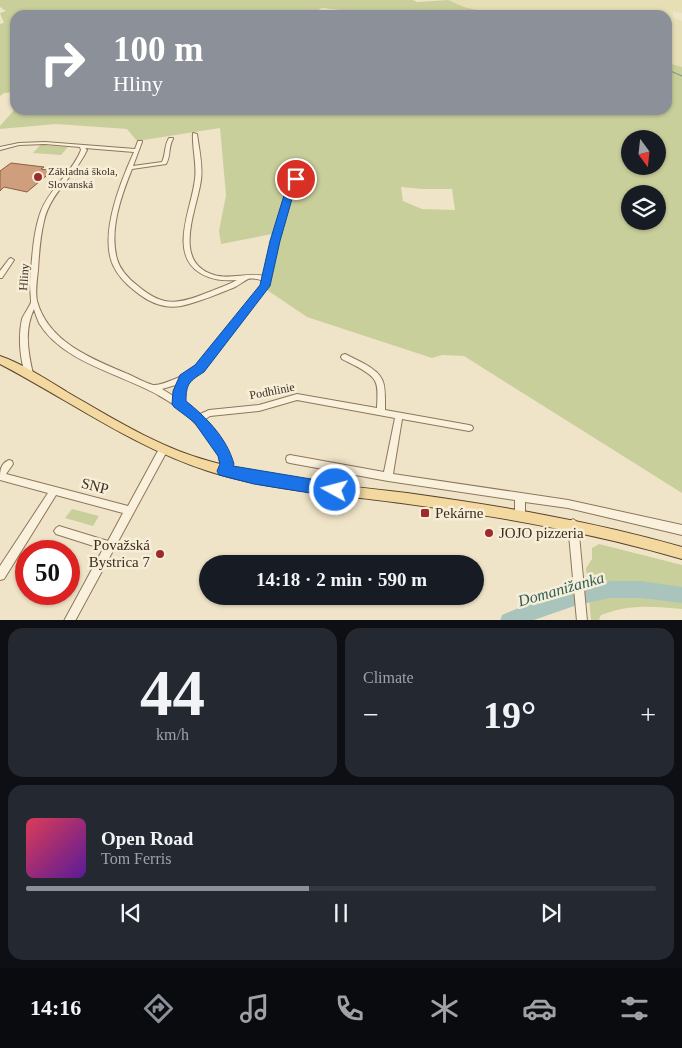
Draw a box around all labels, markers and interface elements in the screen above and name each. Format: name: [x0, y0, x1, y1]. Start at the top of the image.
icon: right: [30, 30, 95, 95]
text: 100 m: [113, 30, 203, 69]
text: Hliny: [113, 71, 163, 96]
north arrow: [621, 130, 666, 175]
map controls: [621, 130, 666, 230]
pin: [275, 158, 317, 200]
place label: Základná škola, Slovanská: [48, 165, 118, 190]
icon: arrive: [282, 165, 310, 193]
marker: Základná škola, Slovanská: [32, 171, 44, 183]
button: layers: [621, 185, 666, 230]
street label: Hliny: [16, 263, 32, 291]
street label: Podhlinie: [248, 380, 296, 402]
position arrow: [308, 463, 360, 515]
street label: SNP: [80, 475, 110, 497]
place label: Pekárne: [435, 505, 484, 521]
marker: Pekárne: [419, 507, 431, 519]
place label: JOJO pizzeria: [499, 525, 584, 541]
marker: JOJO pizzeria: [483, 527, 495, 539]
place label: Považská Bystrica 7: [89, 537, 150, 570]
speed limit sign: 50: [15, 540, 80, 605]
marker: Považská Bystrica 7: [154, 548, 166, 560]
text: 14:18 · 2 min · 590 m: [256, 569, 427, 590]
water label: Domanižanka: [515, 569, 606, 610]
text: 44: [140, 657, 205, 729]
text: Climate: [363, 669, 414, 686]
text: 19°: [483, 694, 536, 736]
text: −: [363, 699, 379, 730]
text: +: [640, 699, 656, 730]
text: km/h: [156, 726, 189, 743]
text: Open Road: [101, 828, 193, 849]
text: Tom Ferris: [101, 850, 171, 867]
icon: previous: [117, 899, 145, 927]
icon: pause: [327, 899, 355, 927]
icon: next: [537, 899, 565, 927]
icon: directions: [141, 991, 176, 1026]
icon: music: [237, 991, 272, 1026]
icon: phone: [332, 991, 367, 1026]
icon: climate: [427, 991, 462, 1026]
icon: car: [522, 991, 557, 1026]
icon: filters: [617, 991, 652, 1026]
text: 14:16: [30, 995, 81, 1020]

